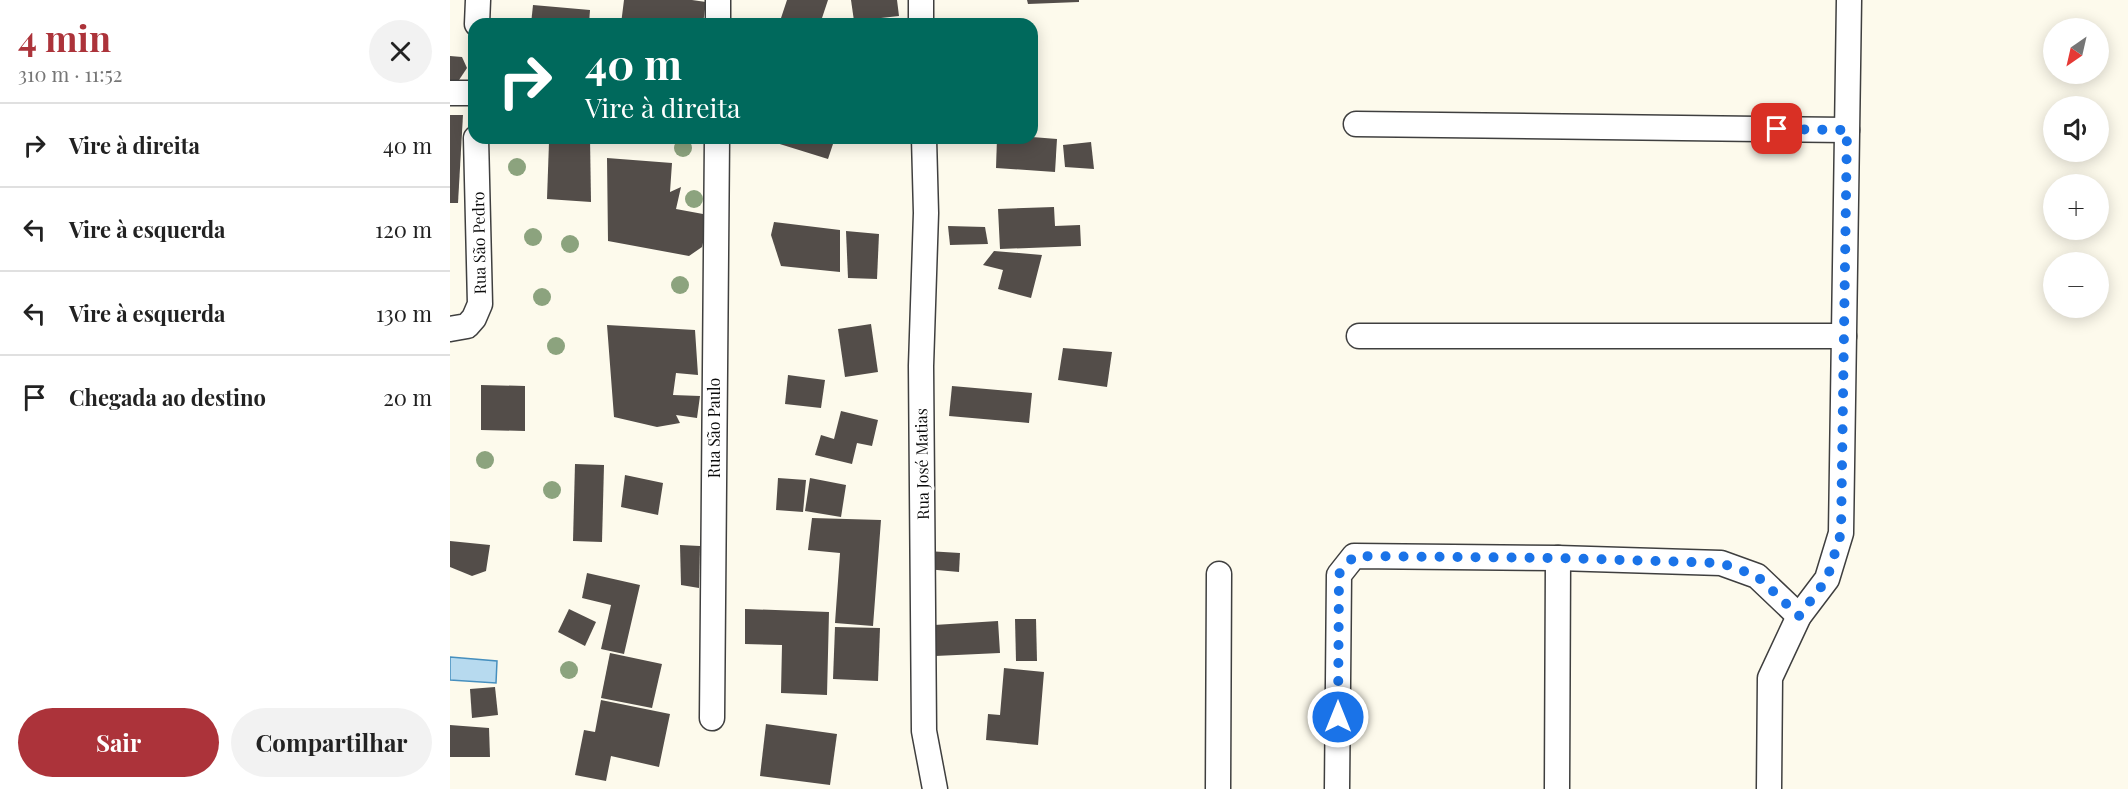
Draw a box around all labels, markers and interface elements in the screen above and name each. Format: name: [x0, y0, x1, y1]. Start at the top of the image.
text: 4 min: [18, 13, 111, 61]
north arrow: [2043, 18, 2109, 84]
map controls: [2043, 18, 2109, 318]
button: close: [369, 20, 432, 83]
text: 40 m: [585, 35, 682, 91]
icon: right: [486, 42, 564, 120]
text: 310 m · 11:52: [18, 60, 122, 87]
text: Vire à direita: [585, 89, 741, 125]
button: sound: [2043, 96, 2109, 162]
pin: [1751, 103, 1802, 154]
icon: arrive: [1760, 112, 1793, 145]
icon: right: [18, 129, 51, 162]
text: Vire à direita: [69, 130, 200, 160]
text: 40 m: [383, 130, 432, 160]
button: +: [2043, 174, 2109, 240]
street label: Rua São Pedro: [467, 191, 490, 295]
icon: left: [18, 213, 51, 246]
text: Vire à esquerda: [69, 214, 226, 244]
text: 120 m: [375, 214, 432, 244]
button: −: [2043, 252, 2109, 318]
icon: left: [18, 297, 51, 330]
text: Vire à esquerda: [69, 298, 226, 328]
text: 130 m: [376, 298, 432, 328]
street label: Rua São Paulo: [703, 378, 724, 478]
icon: arrive: [18, 381, 51, 414]
text: Chegada ao destino: [69, 382, 266, 412]
text: 20 m: [383, 382, 432, 412]
street label: Rua José Matias: [910, 408, 933, 520]
position arrow: [1306, 685, 1370, 749]
button: Sair: [18, 708, 219, 777]
button: Compartilhar: [231, 708, 432, 777]

